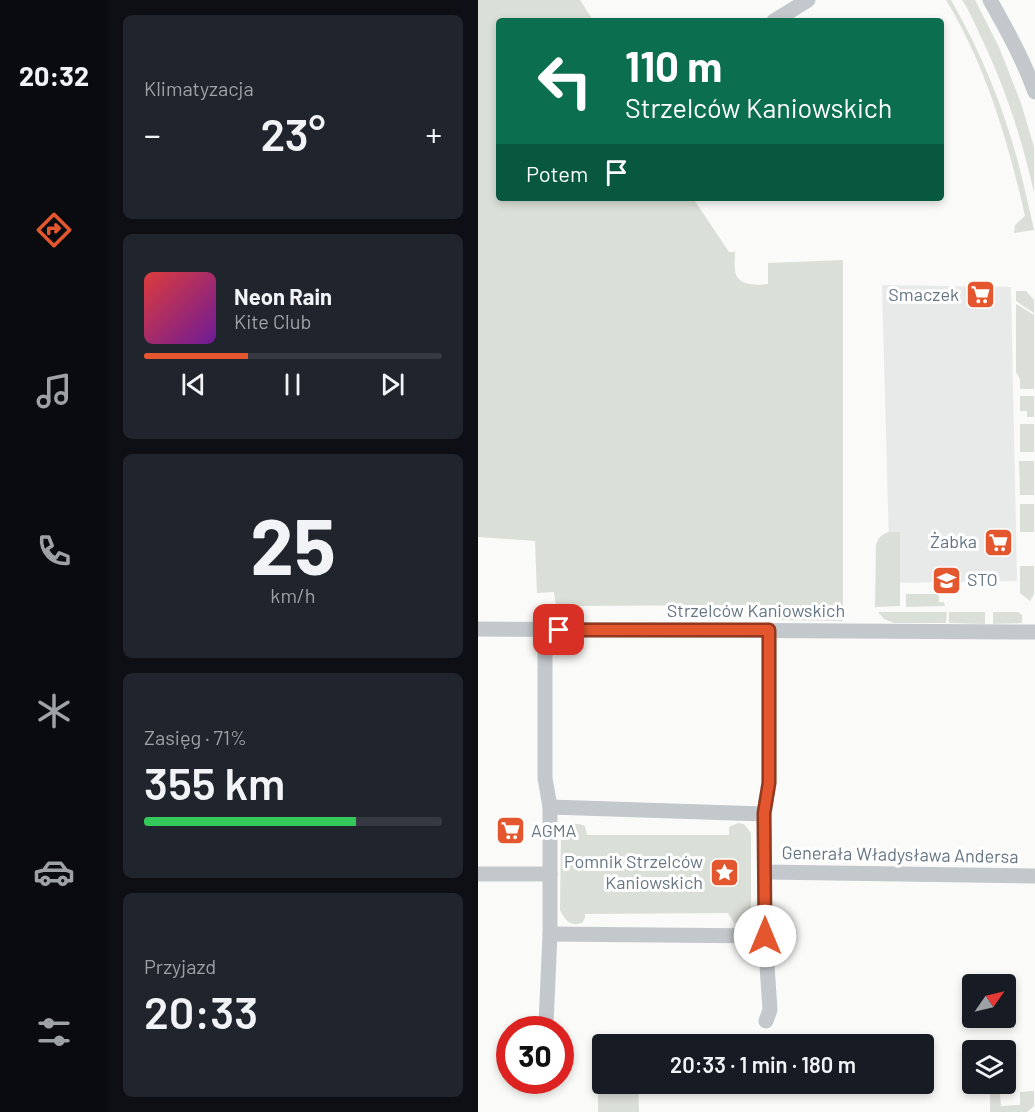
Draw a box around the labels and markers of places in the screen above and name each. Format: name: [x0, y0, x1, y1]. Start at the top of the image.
supermarket icon: Smaczek: [964, 279, 996, 311]
place label: Smaczek: [888, 283, 959, 305]
supermarket icon: Żabka: [982, 526, 1014, 558]
place label: Żabka: [930, 530, 977, 552]
school or university icon: STO: [930, 564, 962, 596]
place label: STO: [967, 568, 998, 590]
pin: [533, 604, 584, 655]
supermarket icon: AGMA: [494, 815, 526, 847]
place label: AGMA: [531, 819, 577, 841]
place label: Pomnik Strzelców Kaniowskich: [564, 850, 703, 893]
place icon: Pomnik Strzelców Kaniowskich: [708, 856, 740, 888]

